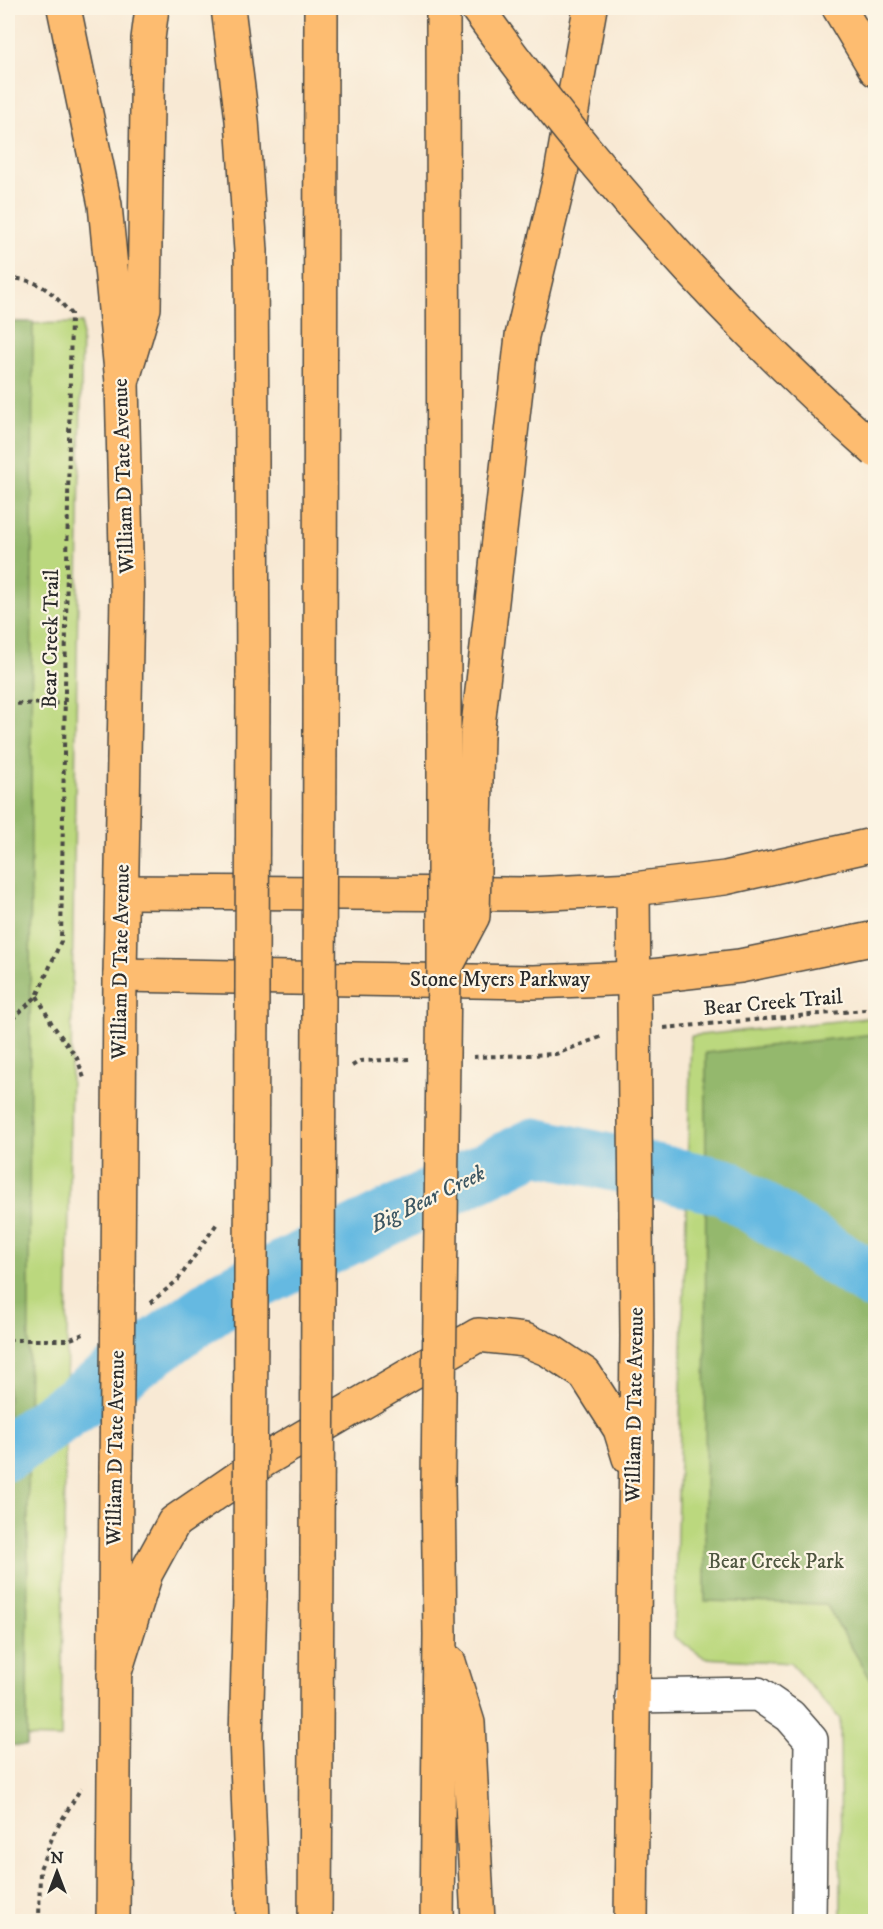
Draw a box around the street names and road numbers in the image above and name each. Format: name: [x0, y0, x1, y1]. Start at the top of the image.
street label: William D Tate Avenue: [108, 378, 140, 575]
street label: Bear Creek Trail: [37, 568, 65, 709]
street label: William D Tate Avenue: [106, 864, 136, 1061]
street label: Stone Myers Parkway: [410, 967, 591, 993]
street label: Bear Creek Trail: [702, 984, 844, 1022]
street label: William D Tate Avenue: [620, 1307, 650, 1504]
street label: William D Tate Avenue: [101, 1350, 131, 1547]

